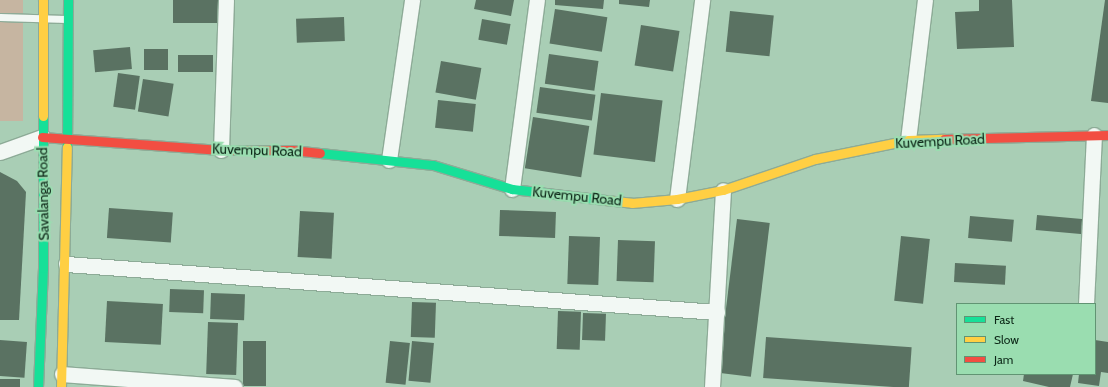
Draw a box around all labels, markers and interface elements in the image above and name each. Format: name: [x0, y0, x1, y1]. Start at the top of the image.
street label: Kuvempu Road: [895, 130, 985, 152]
street label: Kuvempu Road: [212, 140, 302, 160]
street label: Savalanga Road: [34, 147, 52, 241]
street label: Kuvempu Road: [531, 183, 623, 209]
legend: [956, 303, 1096, 375]
text: Fast: [994, 312, 1014, 327]
text: Slow: [994, 332, 1019, 347]
text: Jam: [994, 352, 1013, 367]

